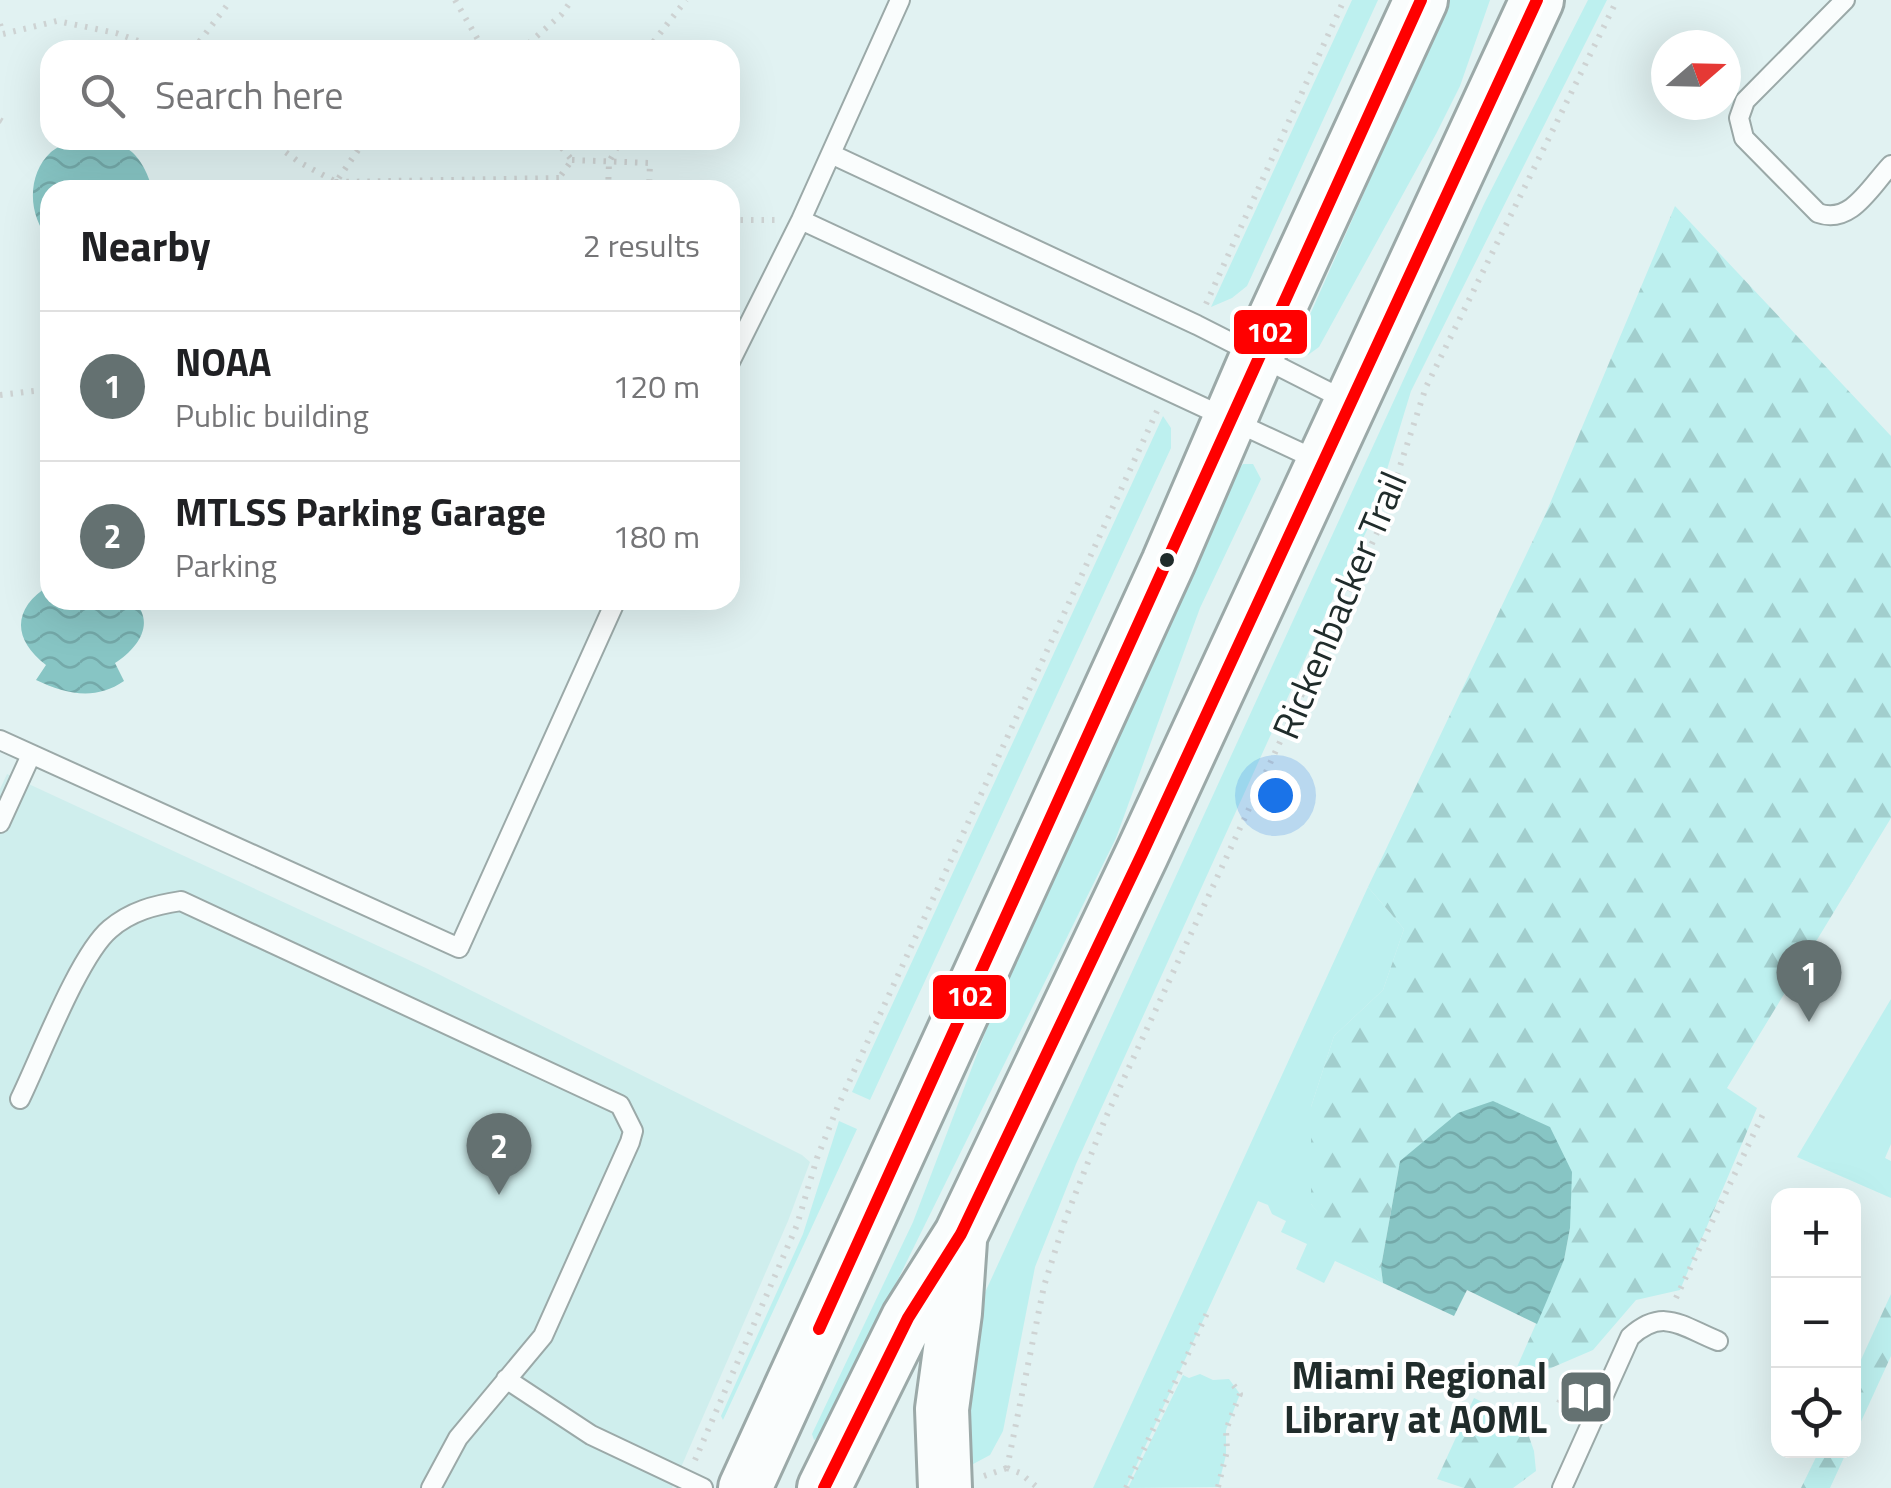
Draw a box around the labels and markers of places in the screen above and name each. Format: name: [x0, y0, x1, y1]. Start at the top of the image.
unlabelled marker: [1157, 550, 1177, 570]
pin: 1: [1776, 940, 1842, 1022]
pin: 2: [466, 1112, 532, 1195]
place label: Miami Regional Library at AOML: [1284, 1346, 1547, 1448]
library icon: Miami Regional Library at AOML: [1556, 1367, 1616, 1427]

